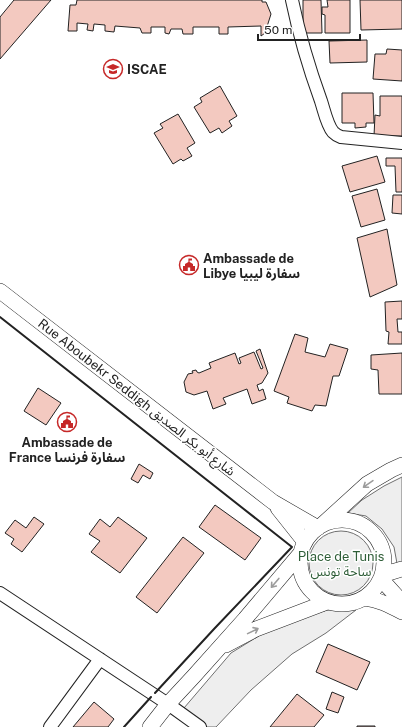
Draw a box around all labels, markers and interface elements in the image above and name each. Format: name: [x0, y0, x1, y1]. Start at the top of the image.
scale bar: [258, 16, 360, 42]
text: 50 m: [264, 23, 292, 37]
school or university icon: ISCAE: [102, 58, 124, 80]
place label: ISCAE: [127, 62, 167, 77]
place label: Ambassade de Libye سفارة ليبيا: [203, 251, 300, 281]
public building icon: Ambassade de Libye سفارة ليبيا: [178, 254, 200, 276]
street label: Rue Aboubekr Seddigh شارع أبو بكر الصديق: [33, 315, 239, 481]
public building icon: Ambassade de France سفارة فرنسا: [56, 411, 78, 433]
place label: Ambassade de France سفارة فرنسا: [9, 435, 125, 465]
one-way arrow: [363, 480, 374, 488]
park label: Place de Tunis ساحة تونس: [298, 549, 384, 580]
one-way arrow: [271, 578, 280, 589]
one-way arrow: [246, 627, 258, 634]

